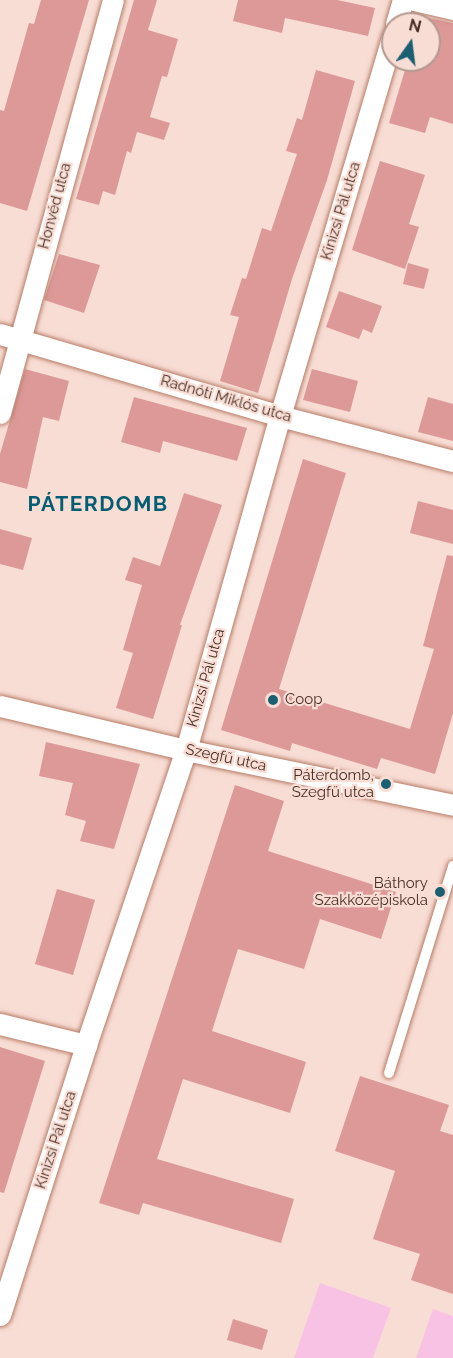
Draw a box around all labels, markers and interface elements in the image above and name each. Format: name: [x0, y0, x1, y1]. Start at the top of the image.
north arrow: [381, 12, 441, 72]
text: N: [407, 15, 423, 37]
street label: Kinizsi Pál utca: [317, 160, 365, 262]
street label: Honvéd utca: [35, 161, 75, 251]
street label: Radnóti Miklós utca: [158, 372, 294, 426]
district label: PÁTERDOMB: [27, 491, 169, 517]
street label: Kinizsi Pál utca: [183, 626, 229, 730]
place label: Coop: [285, 691, 322, 709]
marker: Coop: [266, 693, 280, 707]
street label: Szegfű utca: [184, 741, 268, 775]
place label: Páterdomb, Szegfű utca: [292, 766, 374, 801]
marker: Páterdomb, Szegfű utca: [379, 777, 393, 791]
place label: Báthory Szakközépiskola: [315, 874, 428, 909]
marker: Báthory Szakközépiskola: [433, 885, 447, 899]
street label: Kinizsi Pál utca: [32, 1089, 80, 1191]

